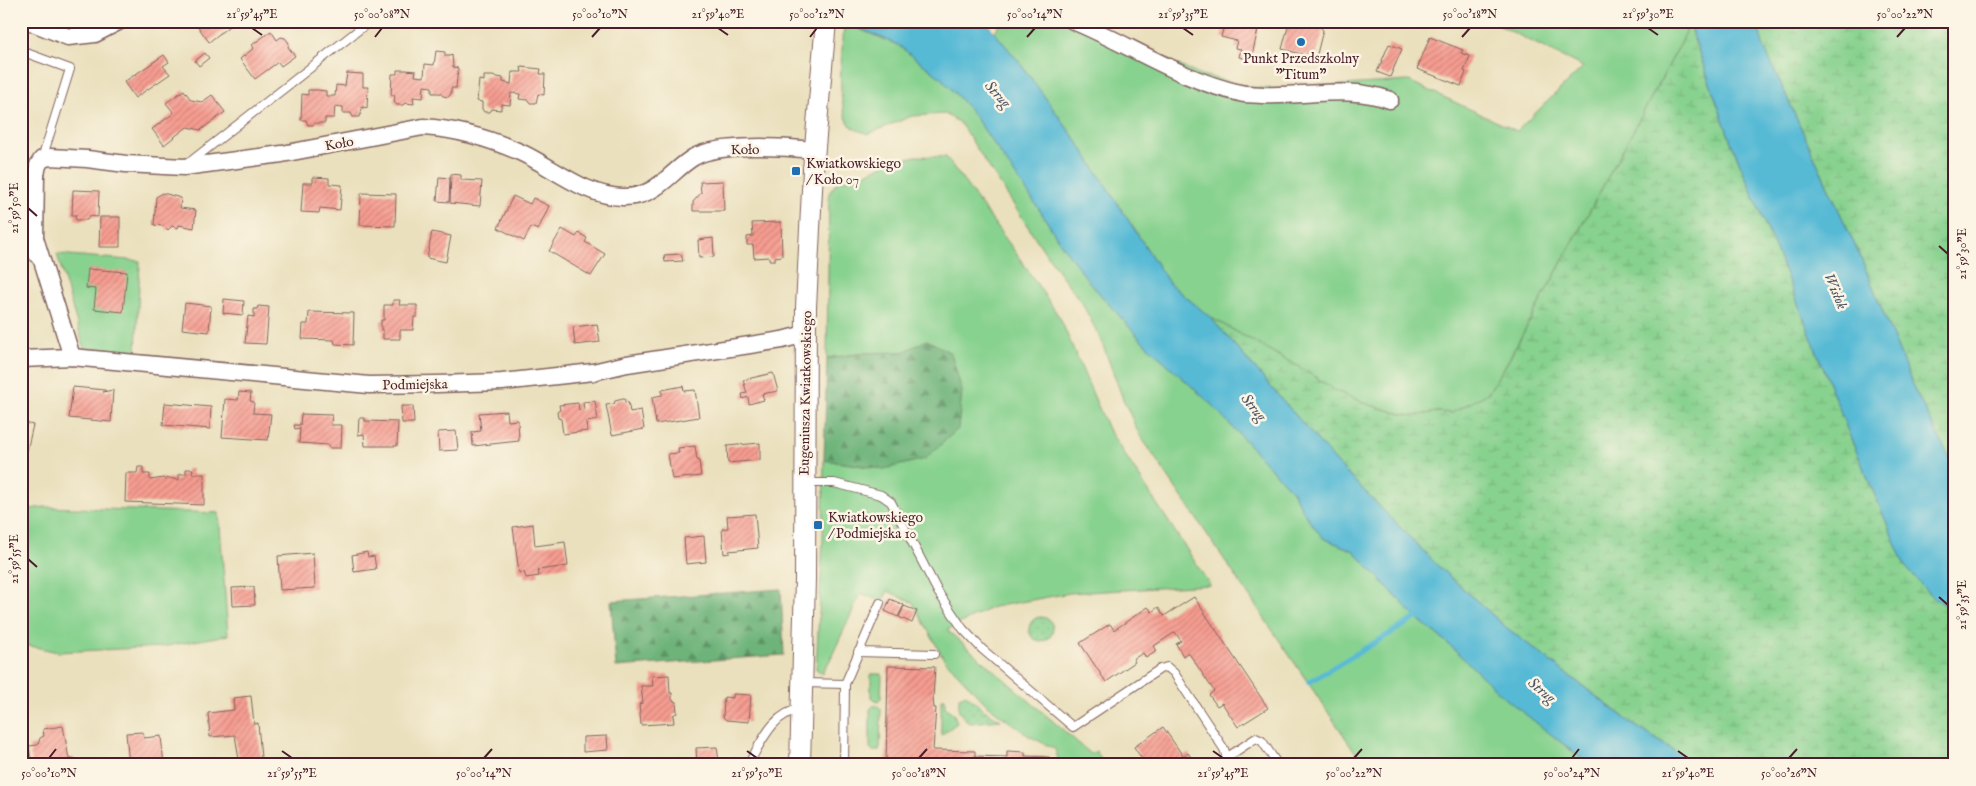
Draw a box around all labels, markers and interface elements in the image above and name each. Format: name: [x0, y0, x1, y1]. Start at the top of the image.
text: 21°59'45"E: [226, 7, 278, 22]
text: 50°00'08"N: [354, 7, 411, 22]
text: 50°00'10"N: [572, 7, 628, 22]
text: 21°59'40"E: [692, 7, 744, 22]
text: 50°00'12"N: [789, 7, 845, 22]
text: 50°00'14"N: [1007, 7, 1064, 22]
text: 21°59'35"E: [1158, 7, 1208, 22]
text: 50°00'18"N: [1443, 7, 1498, 22]
text: 21°59'30"E: [1622, 7, 1674, 22]
text: 50°00'22"N: [1877, 7, 1934, 22]
marker: Punkt Przedszkolny "Titum": [1295, 36, 1307, 48]
place label: Punkt Przedszkolny "Titum": [1243, 50, 1359, 84]
water label: Strug: [980, 77, 1016, 114]
street label: Koło: [323, 133, 355, 155]
street label: Koło: [730, 141, 760, 159]
place label: Kwiatkowskiego / Koło 07: [806, 155, 902, 189]
marker: Kwiatkowskiego / Koło 07: [790, 165, 802, 177]
text: 21°59'50"E: [7, 182, 22, 234]
text: 21°59'30"E: [1955, 228, 1970, 280]
water label: Wisłok: [1819, 270, 1852, 312]
street label: Eugeniusza Kwiatkowskiego: [796, 310, 816, 476]
street label: Podmiejska: [382, 375, 449, 395]
water label: Strug: [1236, 390, 1271, 427]
place label: Kwiatkowskiego / Podmiejska 10: [828, 509, 924, 543]
marker: Kwiatkowskiego / Podmiejska 10: [812, 519, 824, 531]
text: 21°59'55"E: [7, 534, 22, 584]
text: 21°59'35"E: [1955, 580, 1970, 630]
water label: Strug: [1523, 673, 1560, 709]
text: 50°00'10"N: [21, 766, 77, 781]
text: 21°59'55"E: [267, 766, 317, 781]
text: 50°00'14"N: [456, 766, 513, 781]
text: 21°59'50"E: [731, 766, 783, 781]
text: 50°00'18"N: [892, 766, 947, 781]
text: 21°59'45"E: [1197, 766, 1249, 781]
text: 50°00'22"N: [1326, 766, 1383, 781]
text: 50°00'24"N: [1544, 766, 1601, 781]
text: 21°59'40"E: [1662, 766, 1714, 781]
text: 50°00'26"N: [1761, 766, 1818, 781]

